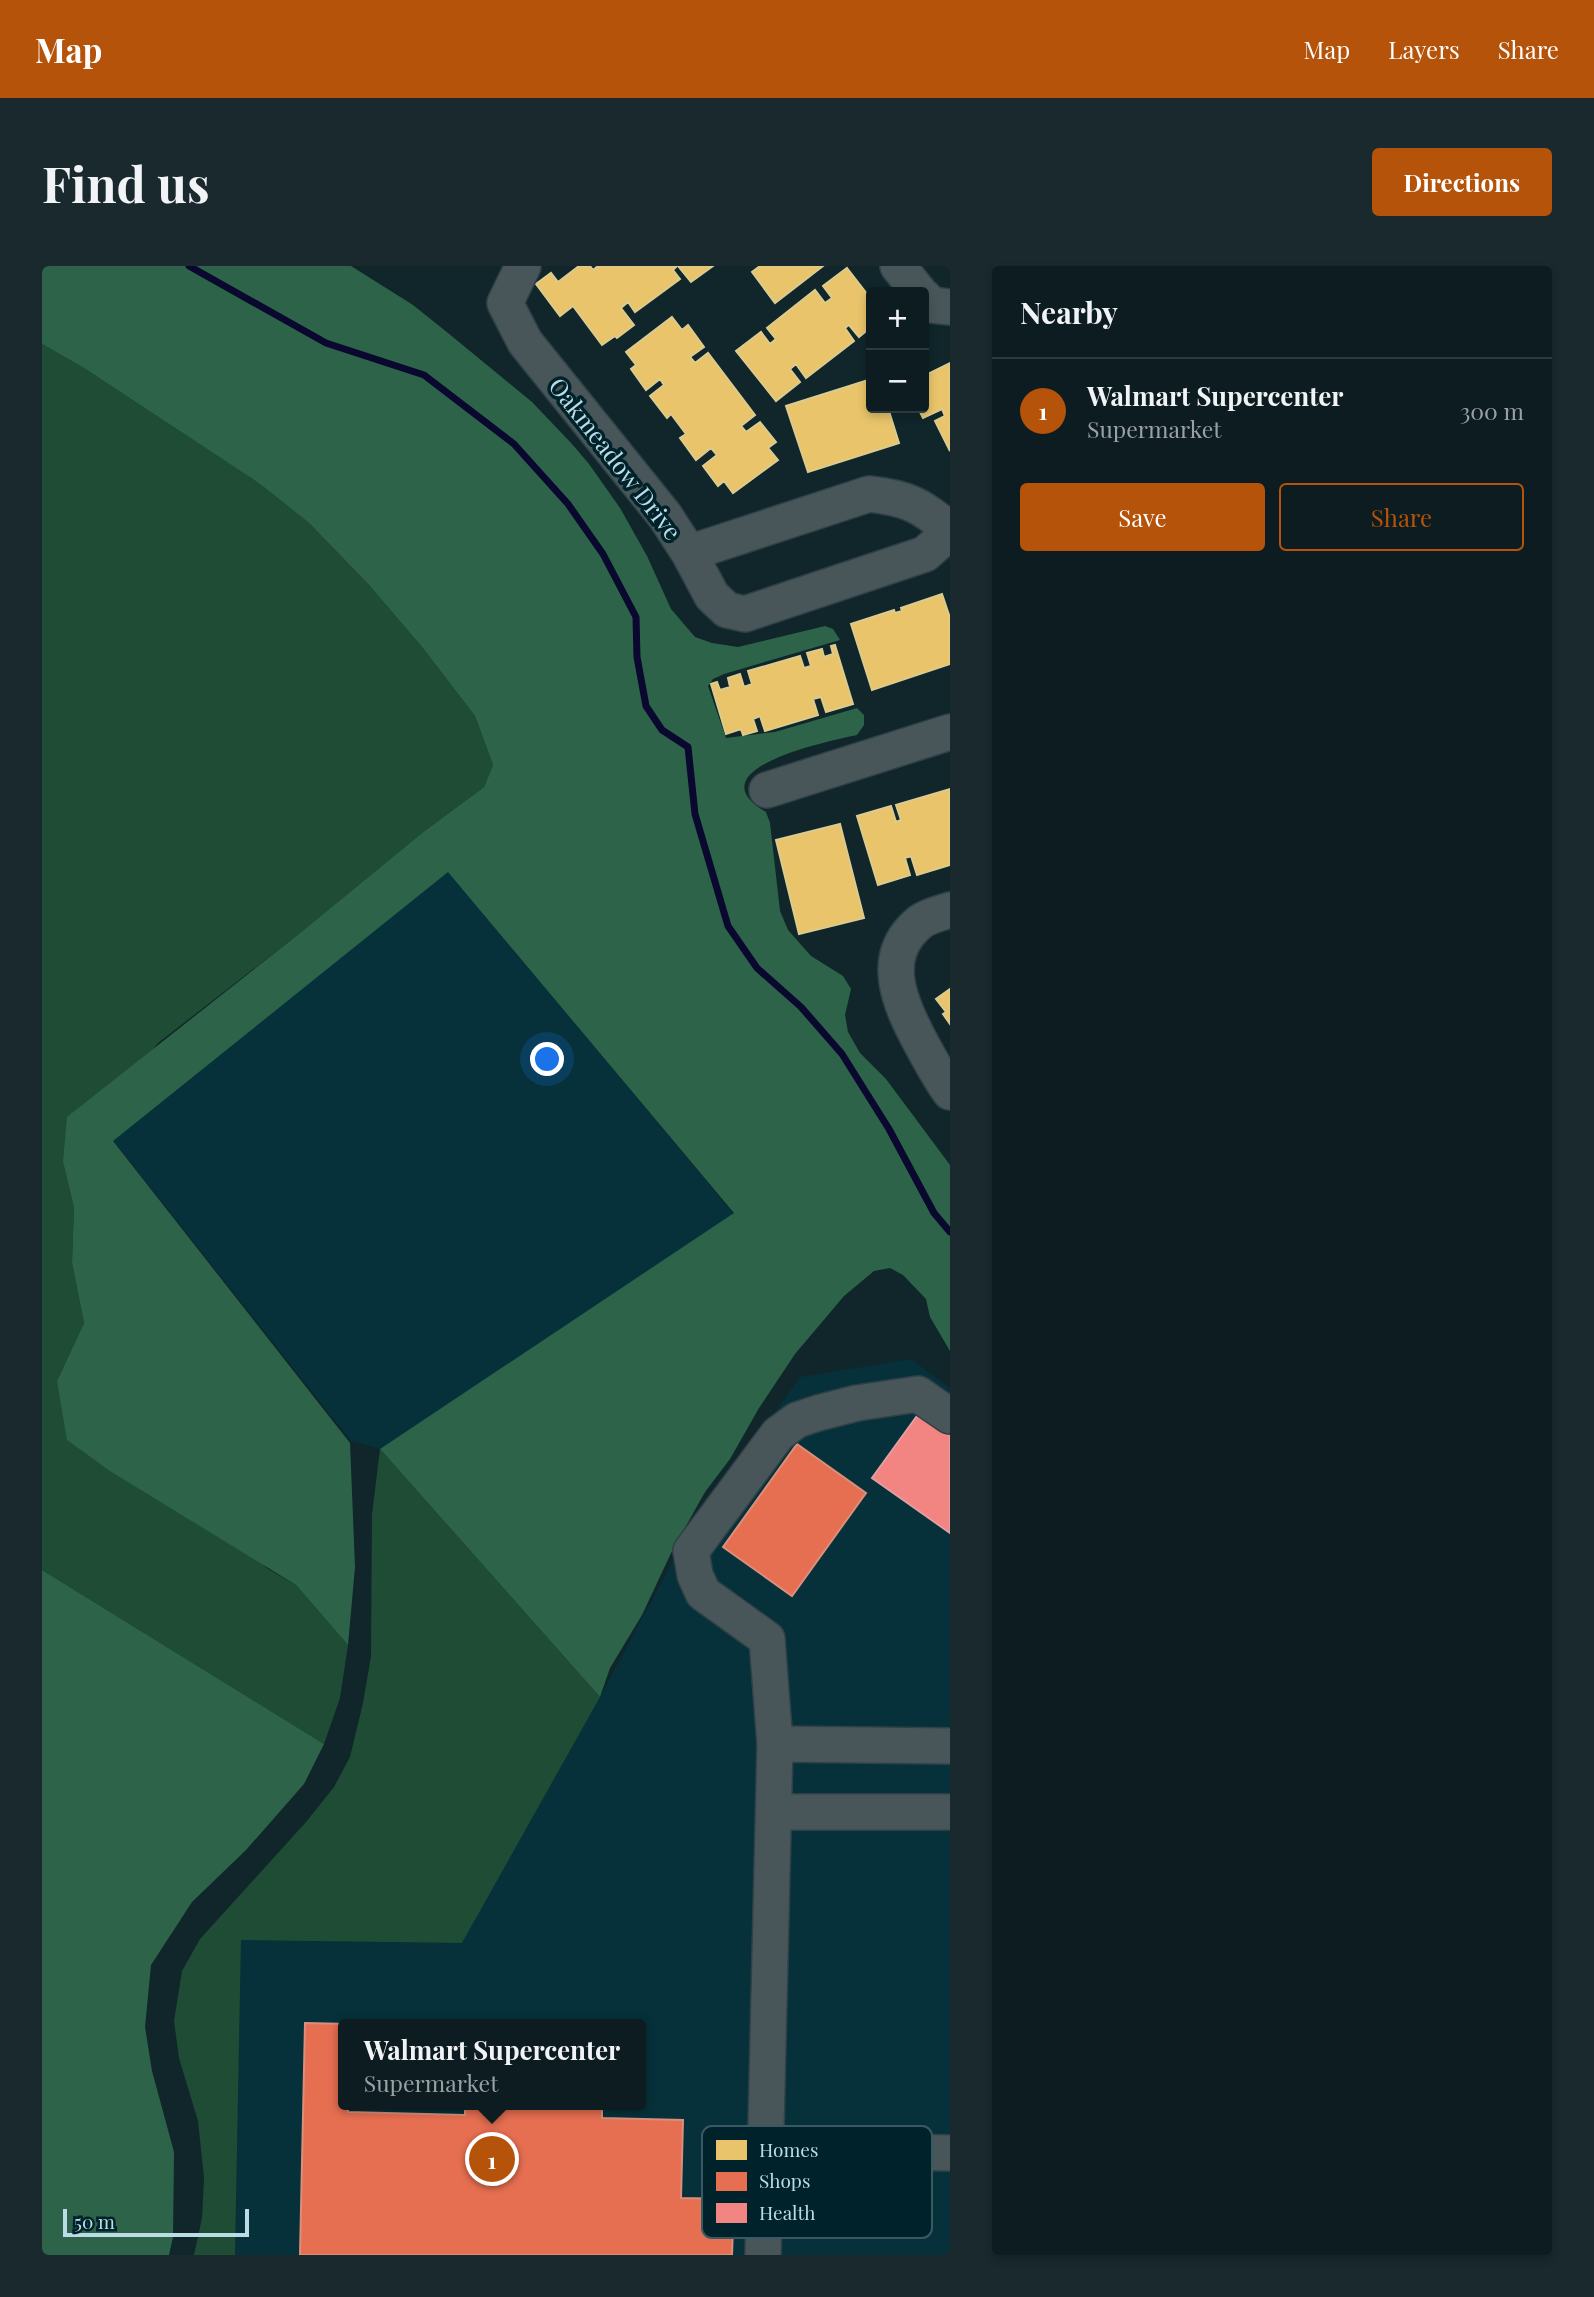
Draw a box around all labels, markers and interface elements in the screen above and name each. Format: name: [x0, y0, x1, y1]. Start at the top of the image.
text: Map: [35, 27, 102, 71]
text: Map: [1304, 33, 1350, 65]
text: Layers: [1388, 33, 1460, 65]
text: Share: [1498, 33, 1559, 65]
button: Directions: [1372, 148, 1552, 216]
text: Find us: [42, 150, 210, 215]
map controls: [866, 287, 929, 413]
button: +: [866, 287, 929, 350]
text: Nearby: [1020, 292, 1118, 332]
button: −: [866, 350, 929, 413]
street label: Oakmeadow Drive: [542, 370, 690, 546]
text: Walmart Supercenter: [1087, 378, 1343, 413]
text: 1: [1039, 395, 1047, 426]
text: 300 m: [1460, 395, 1524, 426]
text: Supermarket: [1087, 413, 1221, 444]
button: Save: [1020, 483, 1265, 551]
button: Share: [1279, 483, 1524, 551]
your location: [530, 1042, 564, 1076]
popup: [338, 2019, 646, 2110]
text: Walmart Supercenter: [364, 2032, 620, 2067]
text: Supermarket: [364, 2067, 498, 2098]
legend: [702, 2126, 932, 2238]
pin: 1: [469, 2133, 515, 2185]
text: Homes: [759, 2136, 818, 2162]
text: Shops: [759, 2167, 810, 2193]
text: Health: [759, 2199, 815, 2225]
scale bar: [63, 2206, 248, 2238]
text: 50 m: [74, 2208, 115, 2234]

